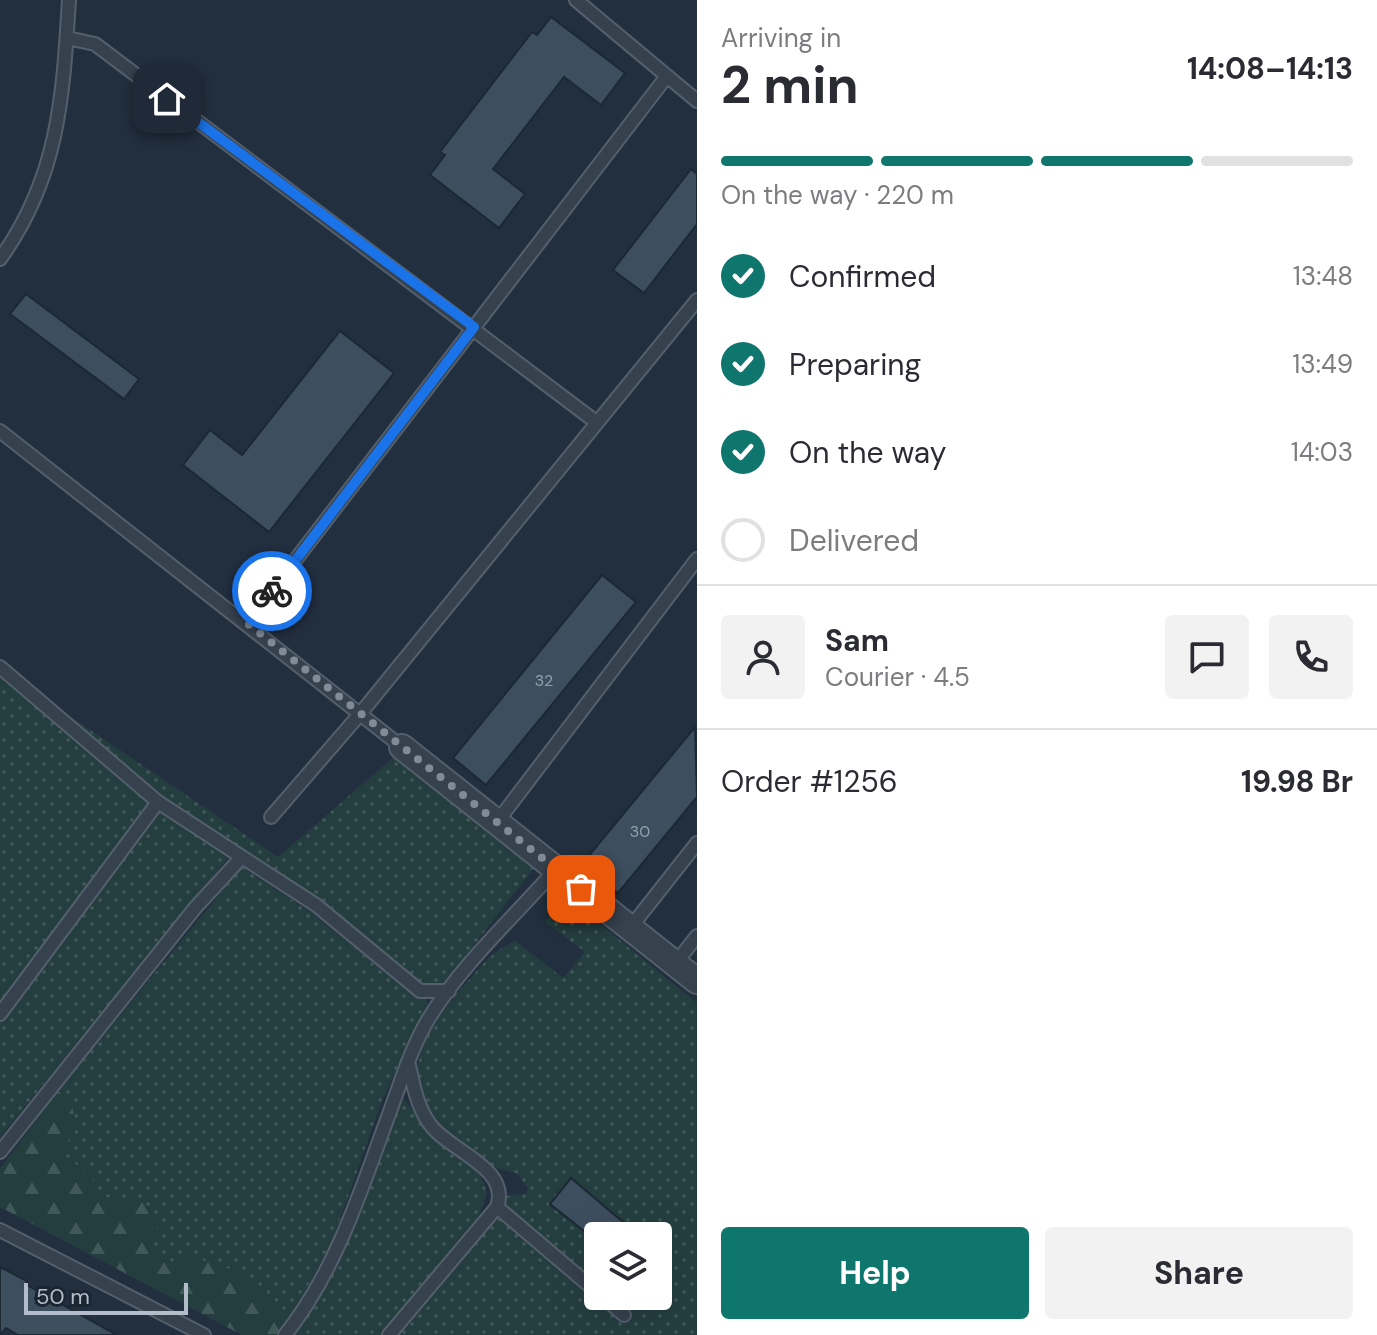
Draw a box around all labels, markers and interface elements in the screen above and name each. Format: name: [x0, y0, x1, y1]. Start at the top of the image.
text: Arriving in: [721, 21, 841, 55]
text: 14:08–14:13: [1187, 49, 1353, 88]
text: 2 min: [721, 51, 859, 119]
pin: [133, 65, 201, 133]
icon: home: [145, 77, 189, 121]
text: On the way · 220 m: [721, 178, 954, 212]
icon: check: [721, 254, 765, 298]
text: Confirmed: [789, 257, 936, 296]
text: 13:48: [1293, 259, 1353, 293]
icon: check: [721, 342, 765, 386]
text: Preparing: [789, 345, 921, 384]
text: 13:49: [1292, 347, 1353, 381]
icon: check: [721, 430, 765, 474]
text: On the way: [789, 433, 946, 472]
text: 14:03: [1291, 435, 1353, 469]
text: Delivered: [789, 521, 919, 560]
courier: [232, 551, 312, 631]
icon: bike: [250, 569, 294, 613]
button: person: [721, 615, 805, 699]
button: chat: [1165, 615, 1249, 699]
button: phone: [1269, 615, 1353, 699]
text: Sam: [825, 621, 889, 660]
text: Courier · 4.5: [825, 660, 970, 694]
house number: 32: [535, 670, 553, 691]
text: Order #1256: [721, 762, 898, 801]
text: 19.98 Br: [1241, 762, 1353, 801]
house number: 30: [630, 821, 650, 842]
pin: [547, 855, 615, 923]
icon: bag: [559, 867, 603, 911]
map controls: [584, 1222, 672, 1310]
button: layers: [584, 1222, 672, 1310]
button: Help: [721, 1227, 1029, 1319]
button: Share: [1045, 1227, 1353, 1319]
scale bar: [24, 1279, 188, 1315]
text: 50 m: [36, 1282, 90, 1311]

